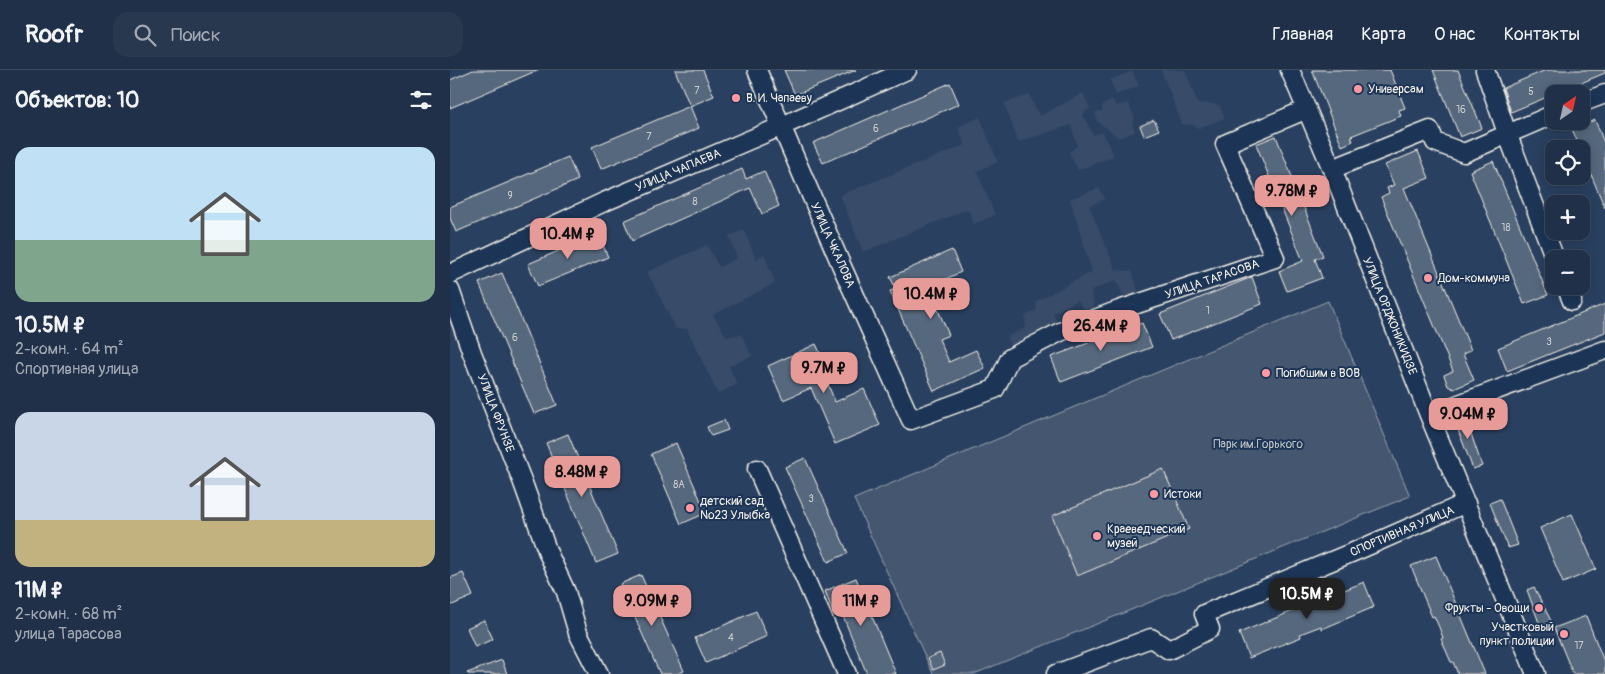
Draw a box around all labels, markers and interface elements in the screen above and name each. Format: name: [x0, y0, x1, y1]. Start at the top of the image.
search box: [113, 12, 463, 57]
text: Roofr: [25, 20, 83, 49]
icon: search: [131, 21, 159, 49]
text: Поиск: [171, 23, 221, 47]
text: Главная: [1272, 23, 1333, 46]
text: Карта: [1361, 23, 1406, 46]
text: О нас: [1434, 23, 1476, 46]
text: Контакты: [1504, 23, 1580, 46]
place label: Универсам: [1368, 82, 1424, 97]
marker: Универсам: [1352, 83, 1364, 95]
house number: 7: [694, 85, 700, 97]
north arrow: [1545, 85, 1590, 130]
map controls: [1545, 85, 1590, 295]
icon: filters: [407, 86, 435, 114]
house number: 5: [1528, 86, 1534, 98]
text: Объектов: 10: [15, 87, 139, 114]
place label: В. И. Чапаеву: [746, 91, 812, 106]
marker: В. И. Чапаеву: [730, 92, 742, 104]
house number: 16: [1456, 104, 1466, 116]
house number: 6: [873, 123, 879, 135]
house number: 7: [646, 131, 652, 143]
button: locate: [1545, 140, 1590, 185]
street label: УЛИЦА ЧАПАЕВА: [633, 146, 723, 195]
pin: 9.78M ₽: [1246, 174, 1338, 217]
icon: home: [180, 179, 270, 269]
text: 9.78M ₽: [1266, 181, 1318, 201]
house number: 9: [507, 190, 513, 202]
button: +: [1545, 195, 1590, 240]
house number: 8: [692, 196, 698, 208]
street label: УЛИЦА ЧКАЛОВА: [807, 200, 858, 290]
pin: 10.4M ₽: [522, 218, 614, 260]
house number: 18: [1502, 222, 1510, 234]
text: 10.4M ₽: [541, 224, 595, 244]
button: −: [1545, 250, 1590, 295]
street label: УЛИЦА ОРДЖОНИКИДЗЕ: [1359, 255, 1420, 377]
street label: УЛИЦА ТАРАСОВА: [1163, 256, 1261, 303]
place label: Дом-коммуна: [1437, 271, 1510, 286]
marker: Дом-коммуна: [1422, 272, 1434, 284]
pin: 10.4M ₽: [885, 278, 977, 320]
text: 10.4M ₽: [904, 284, 958, 304]
house number: 1: [1206, 305, 1210, 317]
pin: 26.4M ₽: [1055, 310, 1147, 352]
text: 10.5M ₽: [15, 312, 86, 339]
text: 26.4M ₽: [1073, 316, 1129, 336]
house number: 6: [512, 332, 518, 344]
house number: 3: [1546, 336, 1552, 348]
text: 2-комн. · 64 m²: [15, 339, 124, 359]
pin: 9.7M ₽: [783, 352, 865, 394]
text: 9.7M ₽: [802, 358, 846, 378]
text: Спортивная улица: [15, 359, 138, 379]
place label: Погибшим в ВОВ: [1276, 366, 1360, 381]
marker: Погибшим в ВОВ: [1260, 367, 1272, 379]
street label: УЛИЦА ФРУНЗЕ: [474, 372, 517, 455]
pin: 9.04M ₽: [1422, 398, 1514, 440]
text: 9.04M ₽: [1440, 404, 1496, 424]
park label: Парк им.Горького: [1213, 437, 1303, 452]
icon: home: [180, 444, 270, 534]
pin: 8.48M ₽: [536, 456, 628, 498]
text: 8.48M ₽: [555, 462, 609, 482]
house number: 8А: [673, 479, 685, 491]
place label: Истоки: [1164, 487, 1202, 502]
marker: Истоки: [1148, 488, 1160, 500]
house number: 3: [808, 493, 814, 505]
place label: детский сад №23 Улыбка: [700, 494, 771, 523]
marker: детский сад №23 Улыбка: [684, 502, 696, 514]
street label: СПОРТИВНАЯ УЛИЦА: [1348, 503, 1457, 560]
place label: Краеведческий музей: [1107, 522, 1186, 551]
marker: Краеведческий музей: [1091, 530, 1103, 542]
text: 11M ₽: [15, 577, 64, 604]
pin: 10.5M ₽: [1261, 578, 1353, 620]
pin: 9.09M ₽: [606, 584, 698, 627]
pin: 11M ₽: [826, 584, 896, 627]
text: 10.5M ₽: [1280, 584, 1334, 604]
text: 9.09M ₽: [624, 591, 680, 611]
text: 11M ₽: [842, 591, 880, 611]
place label: Фрукты - Овощи: [1445, 601, 1530, 616]
marker: Фрукты - Овощи: [1533, 602, 1545, 614]
text: 2-комн. · 68 m²: [15, 604, 122, 624]
place label: Участковый пункт полиции: [1480, 620, 1555, 649]
text: улица Тарасова: [15, 624, 122, 644]
marker: Участковый пункт полиции: [1558, 628, 1570, 640]
house number: 4: [728, 632, 734, 644]
house number: 17: [1574, 640, 1584, 652]

